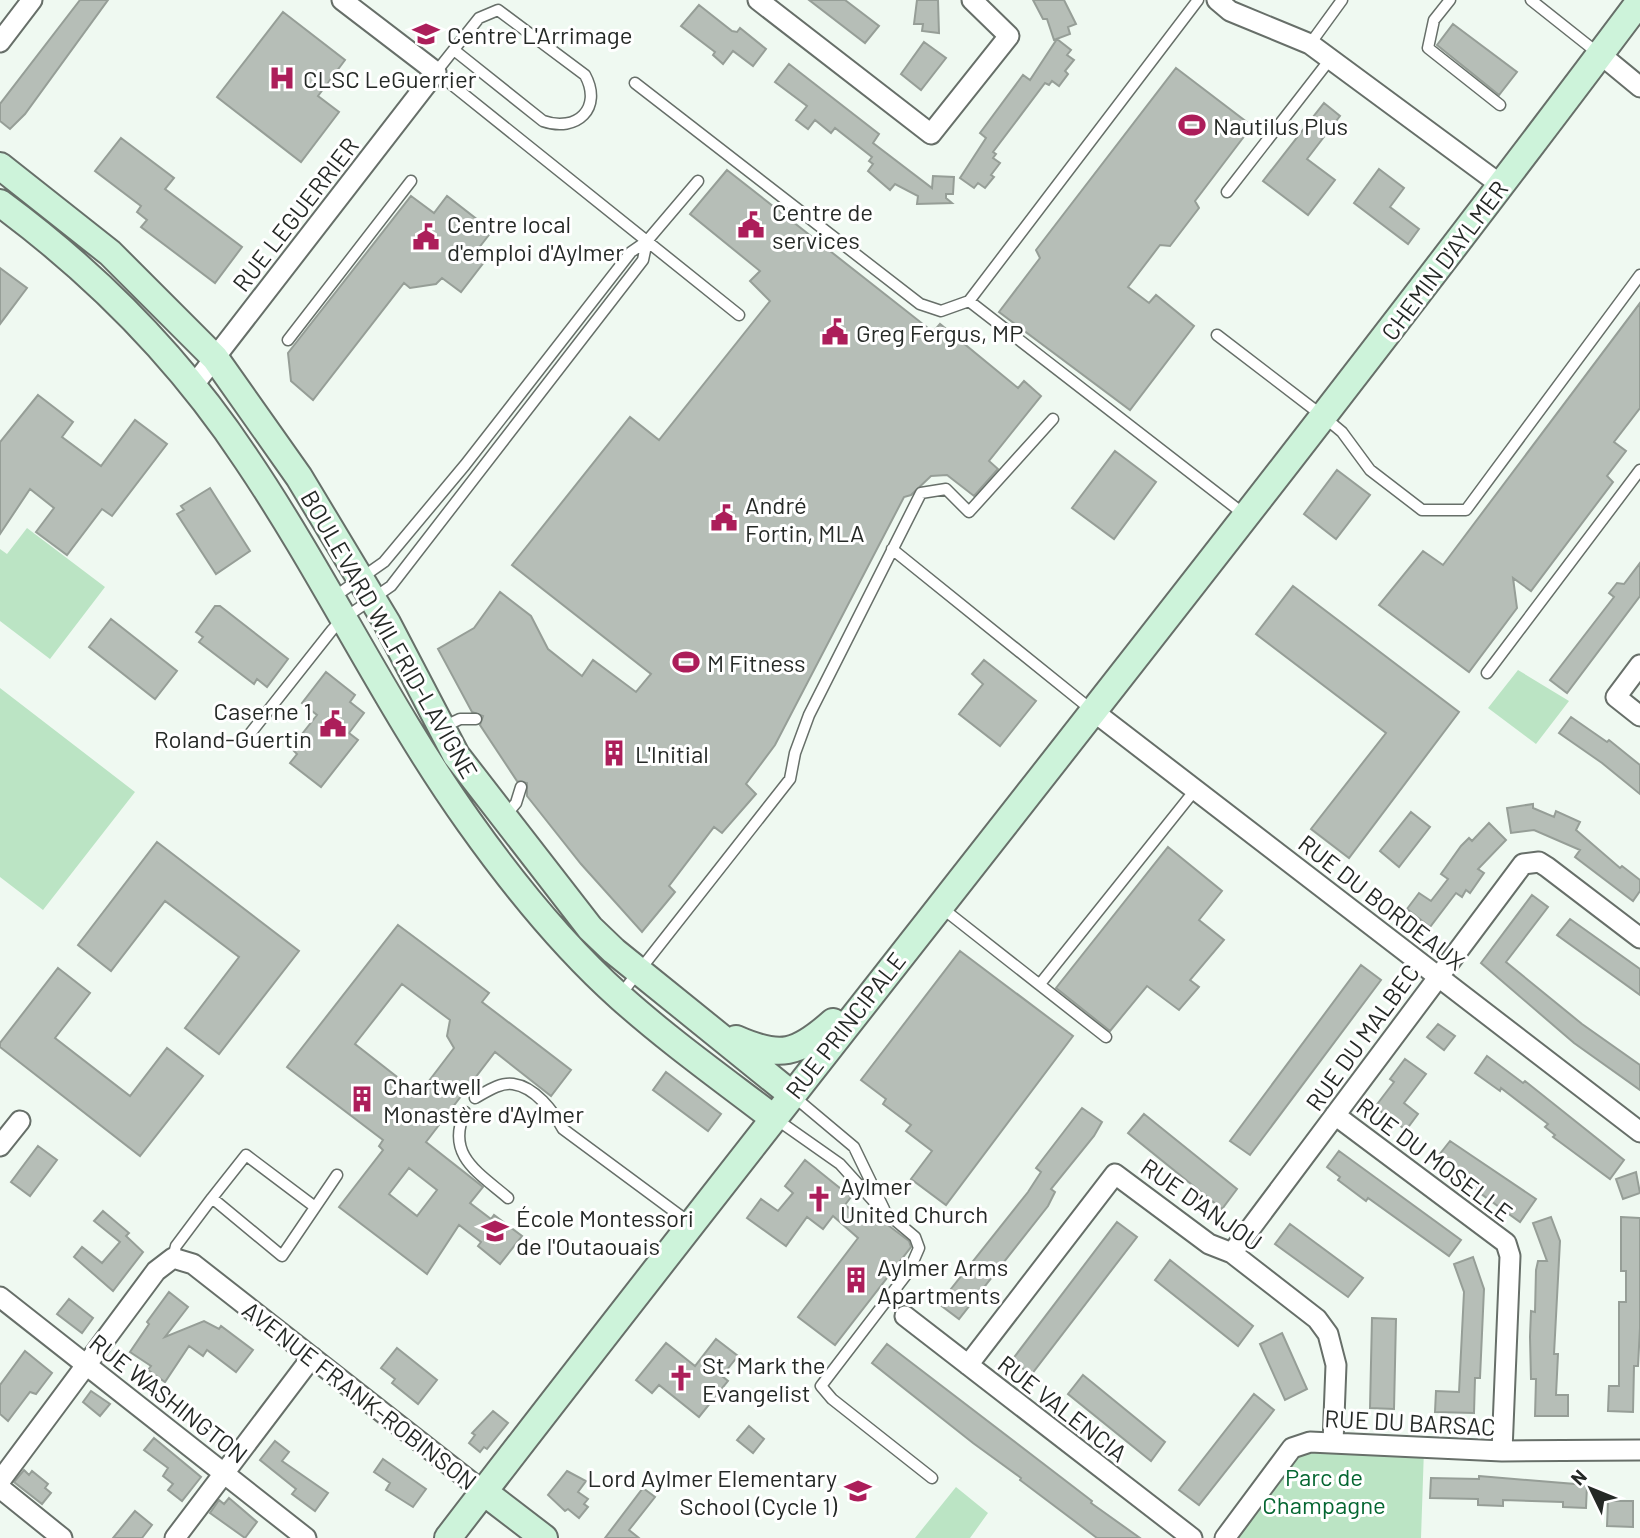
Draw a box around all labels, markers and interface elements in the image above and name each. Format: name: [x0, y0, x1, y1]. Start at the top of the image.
school or university icon: Centre L'Arrimage: [411, 19, 441, 49]
place label: Centre L'Arrimage: [447, 20, 633, 49]
hospital icon: CLSC LeGuerrier: [267, 63, 297, 93]
place label: CLSC LeGuerrier: [303, 64, 477, 93]
sports icon: Nautilus Plus: [1177, 110, 1207, 140]
place label: Nautilus Plus: [1213, 111, 1348, 140]
street label: RUE LEGUERRIER: [226, 131, 364, 297]
street label: CHEMIN D'AYLMER: [1375, 175, 1513, 345]
place label: Centre de services: [772, 197, 873, 254]
place label: Centre local d'emploi d'Aylmer: [447, 209, 624, 266]
public building icon: Centre de services: [736, 210, 766, 240]
public building icon: Centre local d'emploi d'Aylmer: [411, 222, 441, 252]
public building icon: Greg Fergus, MP: [820, 317, 850, 347]
place label: Greg Fergus, MP: [856, 318, 1023, 347]
street label: BOULEVARD WILFRID-LAVIGNE: [295, 485, 485, 783]
place label: André Fortin, MLA: [745, 490, 865, 547]
public building icon: André Fortin, MLA: [709, 503, 739, 533]
sports icon: M Fitness: [671, 647, 701, 677]
place label: M Fitness: [707, 648, 806, 677]
place label: Caserne 1 Roland-Guertin: [154, 696, 312, 753]
public building icon: Caserne 1 Roland-Guertin: [318, 709, 348, 739]
building icon: L'Initial: [599, 738, 629, 768]
place label: L'Initial: [635, 739, 709, 768]
street label: RUE DU BORDEAUX: [1293, 828, 1471, 976]
street label: RUE PRINCIPALE: [779, 946, 911, 1104]
street label: RUE DU MALBEC: [1299, 958, 1425, 1116]
place label: Chartwell Monastère d'Aylmer: [383, 1071, 584, 1128]
building icon: Chartwell Monastère d'Aylmer: [347, 1084, 377, 1114]
street label: RUE DU MOSELLE: [1352, 1091, 1518, 1227]
street label: RUE D'ANJOU: [1136, 1152, 1268, 1256]
place label: Aylmer United Church: [840, 1171, 988, 1228]
church icon: Aylmer United Church: [804, 1184, 834, 1214]
place label: École Montessori de l'Outaouais: [516, 1203, 694, 1260]
school or university icon: École Montessori de l'Outaouais: [480, 1216, 510, 1246]
place label: Aylmer Arms Apartments: [877, 1252, 1008, 1309]
building icon: Aylmer Arms Apartments: [841, 1265, 871, 1295]
street label: AVENUE FRANK-ROBINSON: [237, 1295, 483, 1495]
street label: RUE WASHINGTON: [84, 1327, 254, 1469]
street label: RUE VALENCIA: [993, 1349, 1133, 1467]
place label: St. Mark the Evangelist: [702, 1350, 826, 1407]
church icon: St. Mark the Evangelist: [666, 1363, 696, 1393]
street label: RUE DU BARSAC: [1324, 1403, 1496, 1441]
north arrow: [1556, 1454, 1626, 1524]
park label: Parc de Champagne: [1262, 1462, 1386, 1519]
place label: Lord Aylmer Elementary School (Cycle 1): [588, 1463, 838, 1520]
text: N: [1565, 1465, 1591, 1490]
school or university icon: Lord Aylmer Elementary School (Cycle 1): [843, 1476, 873, 1506]

